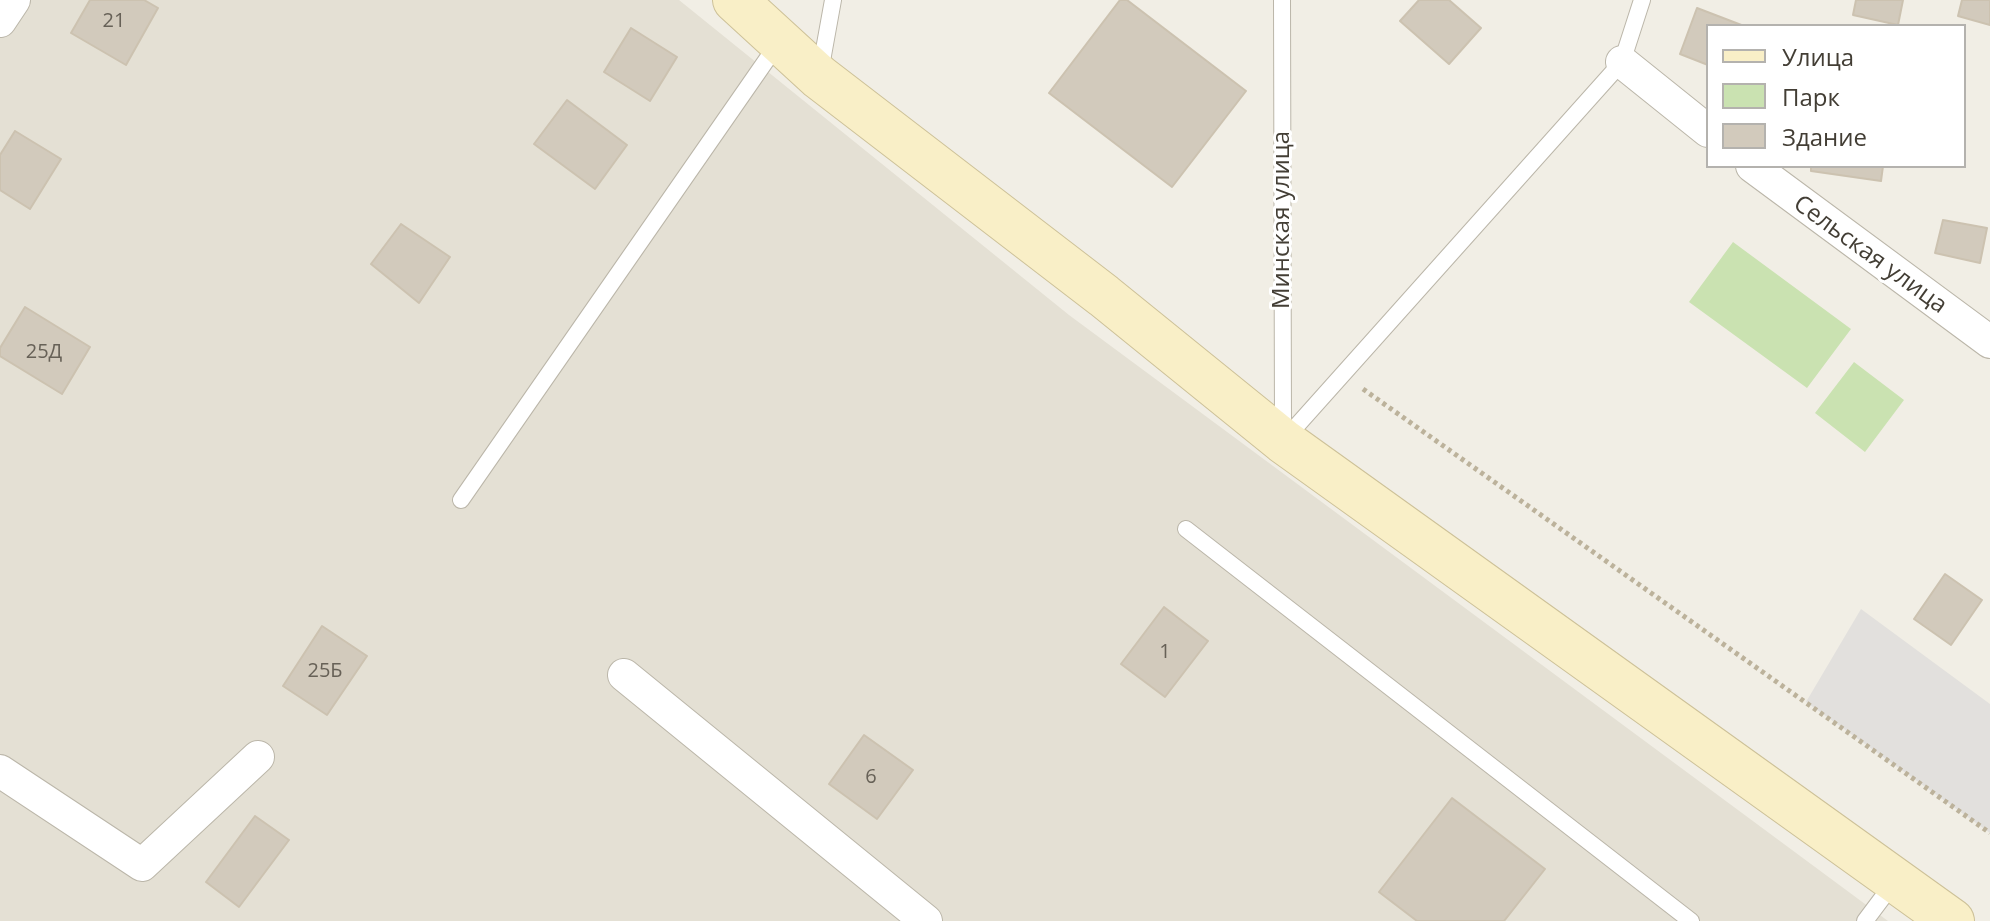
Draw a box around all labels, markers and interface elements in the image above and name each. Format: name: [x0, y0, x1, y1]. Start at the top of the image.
house number: 21: [103, 9, 125, 33]
legend: [1706, 24, 1966, 168]
text: Улица: [1782, 40, 1854, 73]
text: Парк: [1782, 80, 1840, 113]
text: Здание: [1782, 120, 1867, 153]
street label: Минская улица: [1268, 131, 1296, 309]
street label: Сельская улица: [1788, 190, 1952, 320]
house number: 25Д: [26, 340, 62, 364]
house number: 1: [1159, 640, 1171, 664]
house number: 25Б: [307, 659, 343, 683]
house number: 6: [865, 765, 877, 789]

